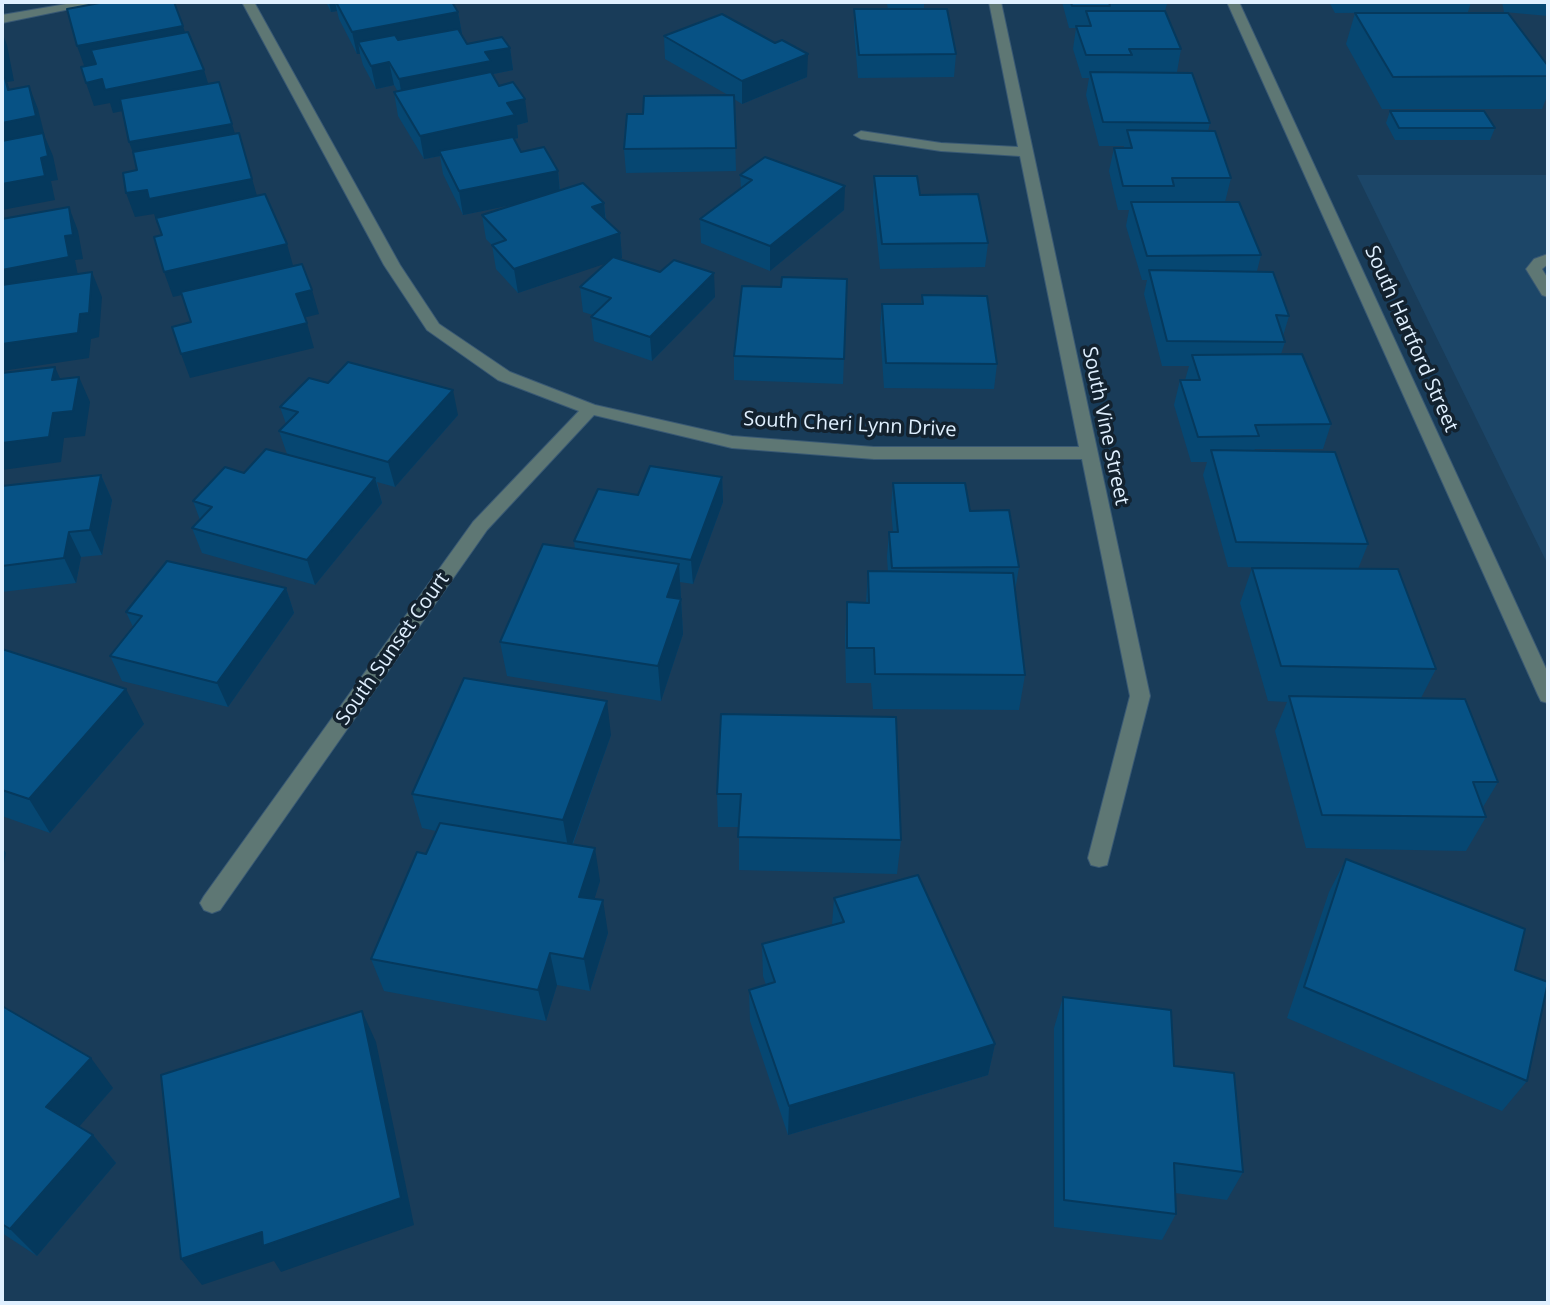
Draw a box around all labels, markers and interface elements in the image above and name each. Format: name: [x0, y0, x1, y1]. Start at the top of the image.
street label: South Hartford Street: [1359, 242, 1463, 436]
street label: South Vine Street: [1076, 345, 1134, 507]
street label: South Cheri Lynn Drive: [743, 407, 957, 443]
street label: South Sunset Court: [331, 568, 455, 730]

